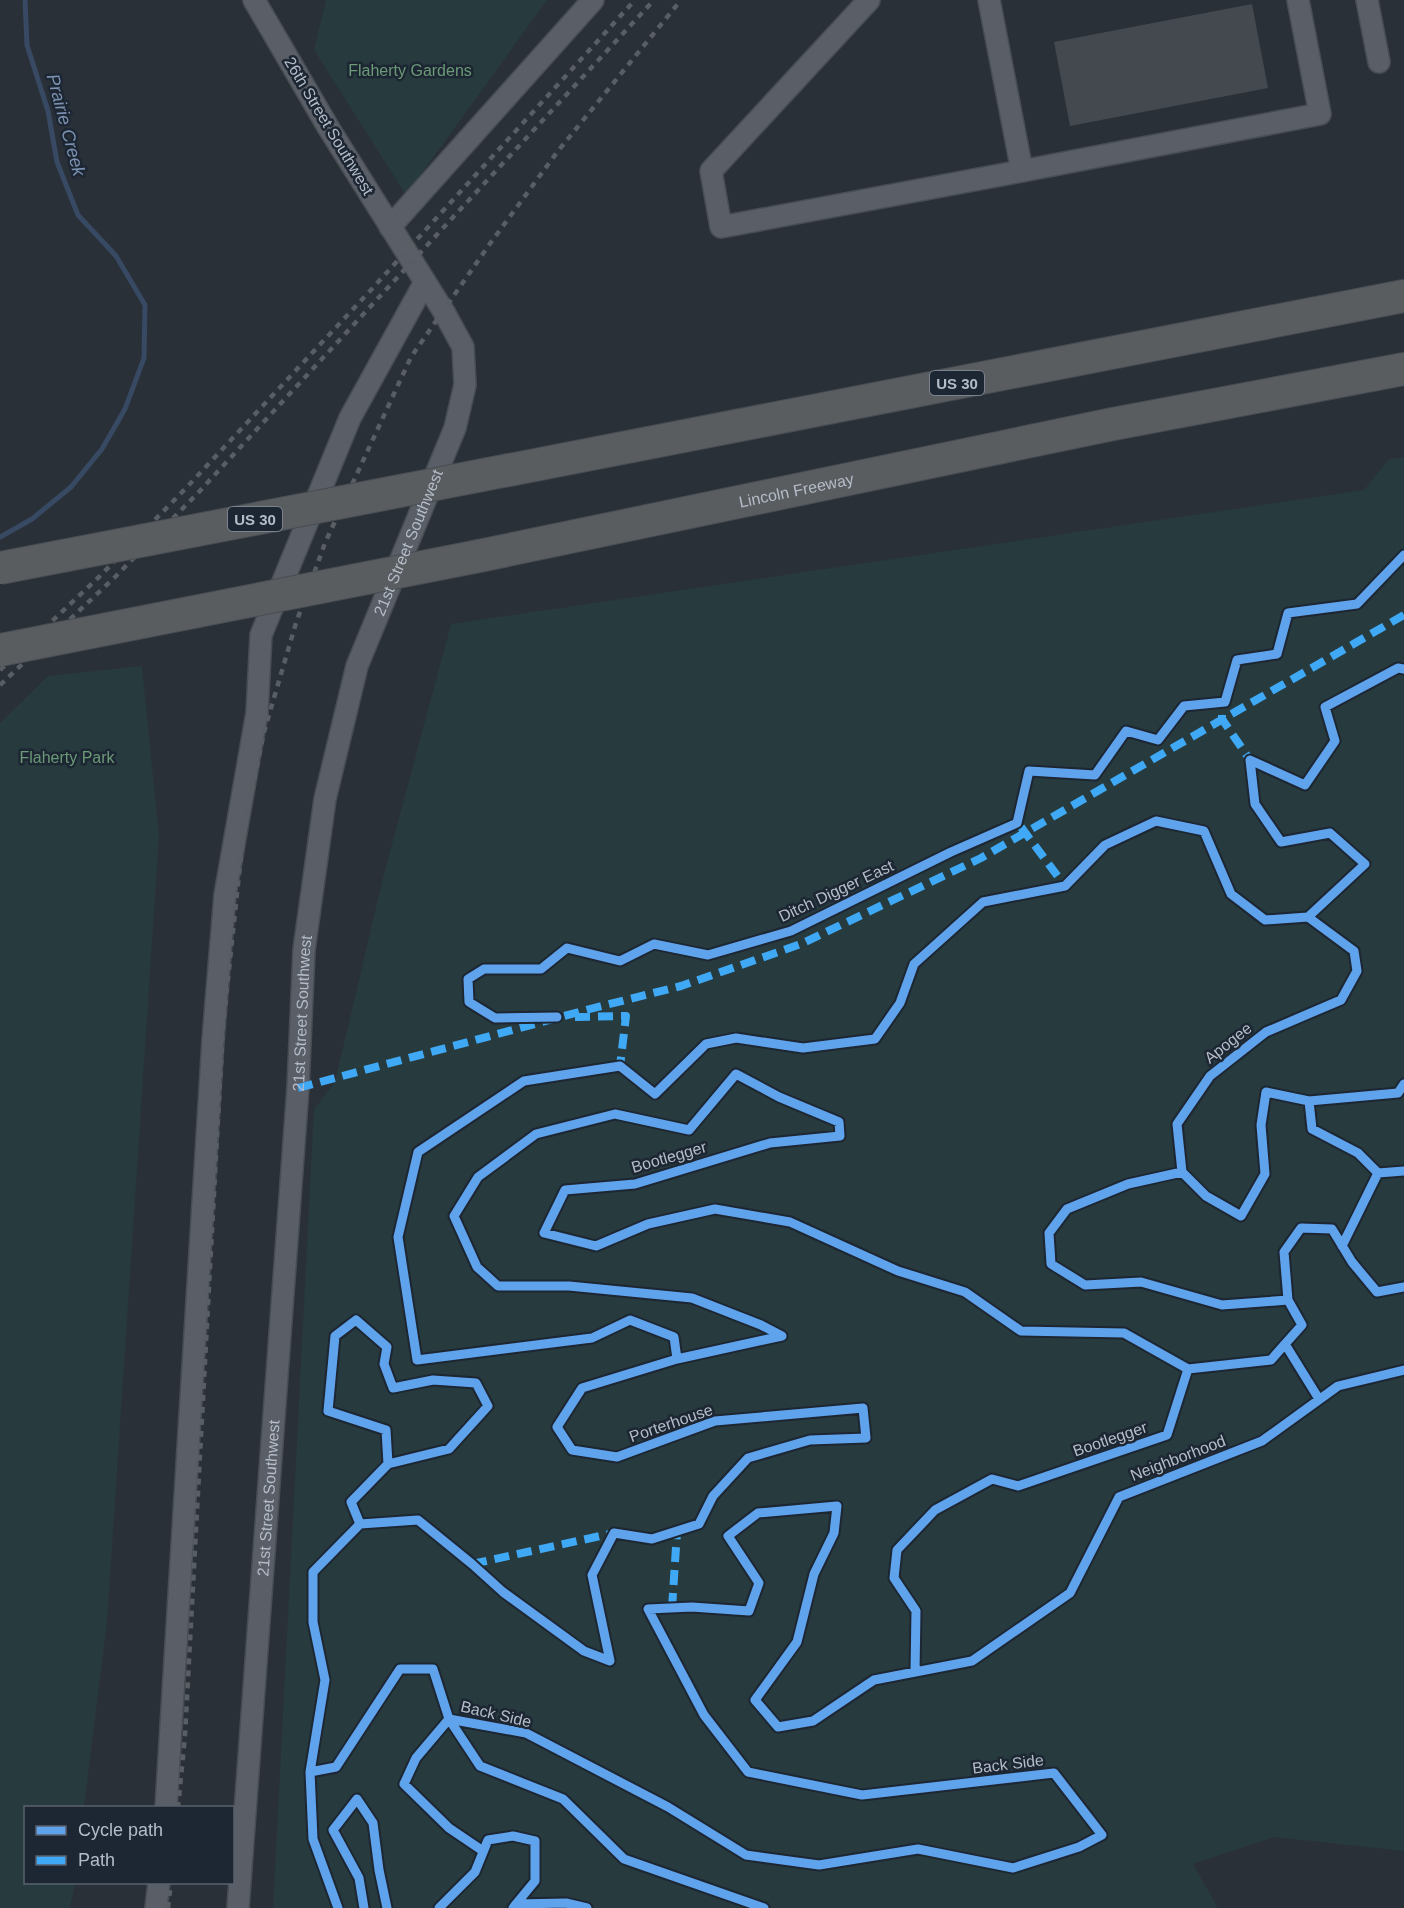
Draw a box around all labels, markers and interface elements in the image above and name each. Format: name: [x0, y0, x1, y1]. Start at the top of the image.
street label: 26th Street Southwest: [281, 54, 377, 198]
park label: Flaherty Gardens: [348, 62, 472, 79]
water label: Prairie Creek: [43, 72, 90, 179]
road number: US 30: [930, 371, 984, 395]
street label: 21st Street Southwest: [370, 466, 446, 618]
street label: Lincoln Freeway: [737, 470, 855, 510]
road number: US 30: [228, 507, 282, 531]
park label: Flaherty Park: [19, 749, 116, 766]
street label: Ditch Digger East: [776, 857, 897, 925]
street label: 21st Street Southwest: [289, 933, 315, 1092]
street label: Apogee: [1201, 1019, 1255, 1067]
street label: Bootlegger: [629, 1138, 709, 1176]
street label: Porterhouse: [627, 1401, 715, 1445]
street label: Bootlegger: [1071, 1418, 1150, 1460]
street label: 21st Street Southwest: [254, 1419, 282, 1577]
street label: Neighborhood: [1128, 1432, 1228, 1484]
street label: Back Side: [459, 1698, 533, 1730]
street label: Back Side: [971, 1751, 1045, 1777]
legend: [24, 1806, 234, 1884]
text: Cycle path: [78, 1820, 163, 1840]
text: Path: [78, 1850, 115, 1870]

